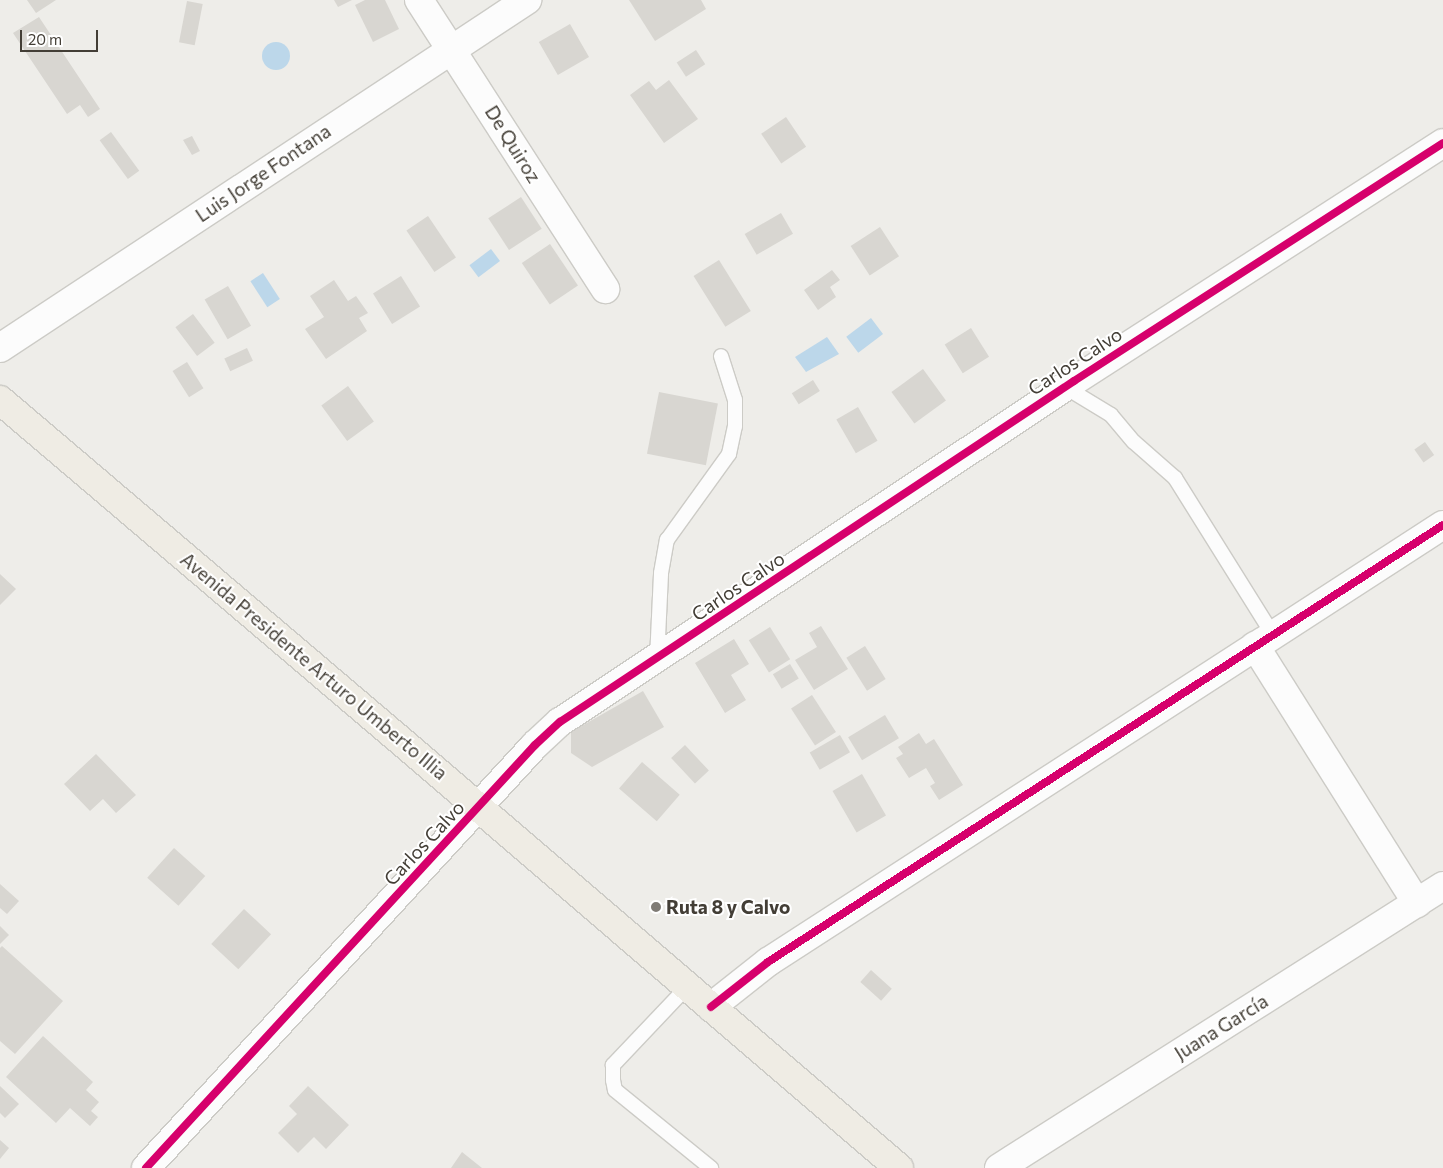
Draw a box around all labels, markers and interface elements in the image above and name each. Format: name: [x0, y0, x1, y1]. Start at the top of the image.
scale bar: [22, 20, 100, 52]
text: 20 m: [28, 30, 62, 48]
street label: De Quiroz: [480, 101, 546, 187]
street label: Luis Jorge Fontana: [191, 119, 335, 227]
street label: Carlos Calvo: [1024, 322, 1126, 400]
street label: Carlos Calvo: [687, 547, 789, 625]
street label: Avenida Presidente Arturo Umberto Illia: [176, 548, 452, 784]
street label: Carlos Calvo: [379, 796, 469, 890]
place label: Ruta 8 y Calvo: [666, 896, 790, 918]
marker: Ruta 8 y Calvo: [650, 901, 662, 913]
street label: Juana García: [1170, 989, 1272, 1065]

